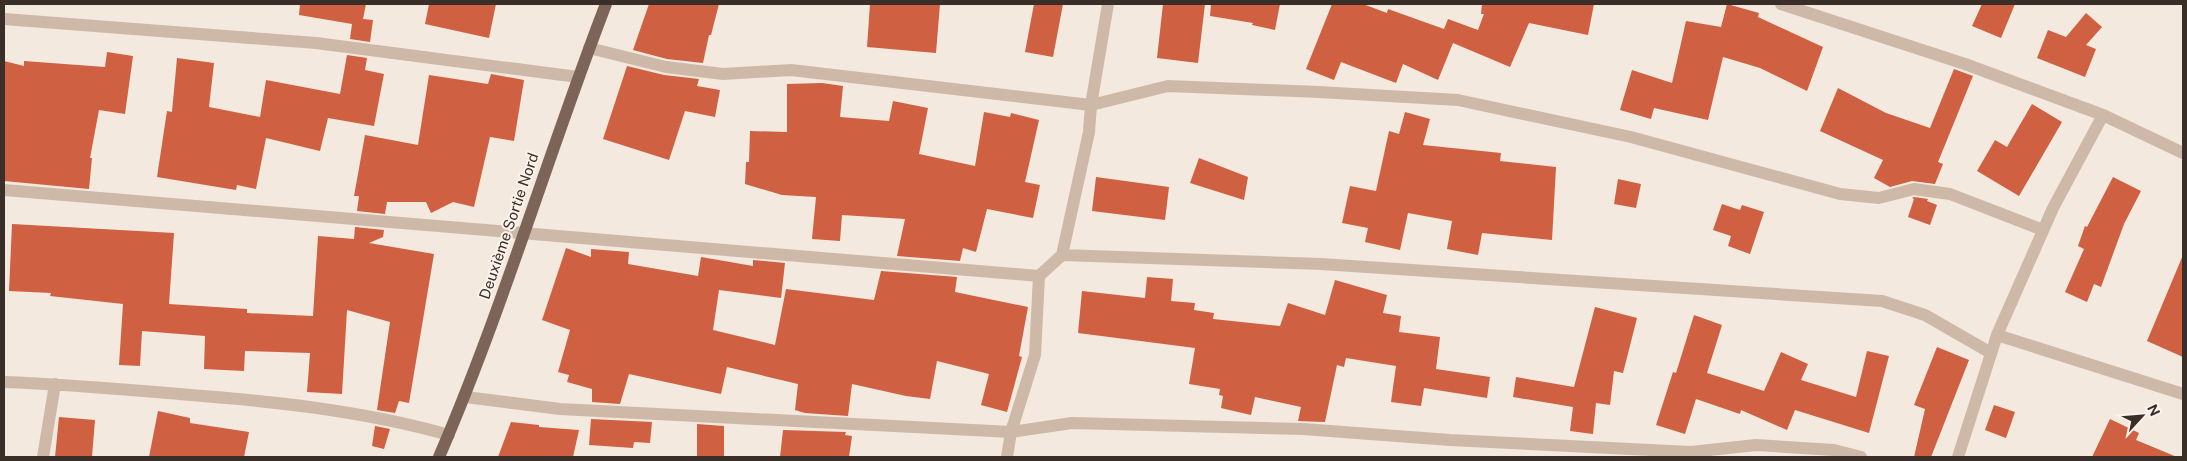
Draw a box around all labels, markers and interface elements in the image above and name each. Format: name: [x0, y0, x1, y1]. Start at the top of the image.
street label: Deuxième Sortie Nord: [476, 151, 542, 301]
north arrow: [2117, 391, 2167, 441]
text: N: [2144, 402, 2163, 419]

